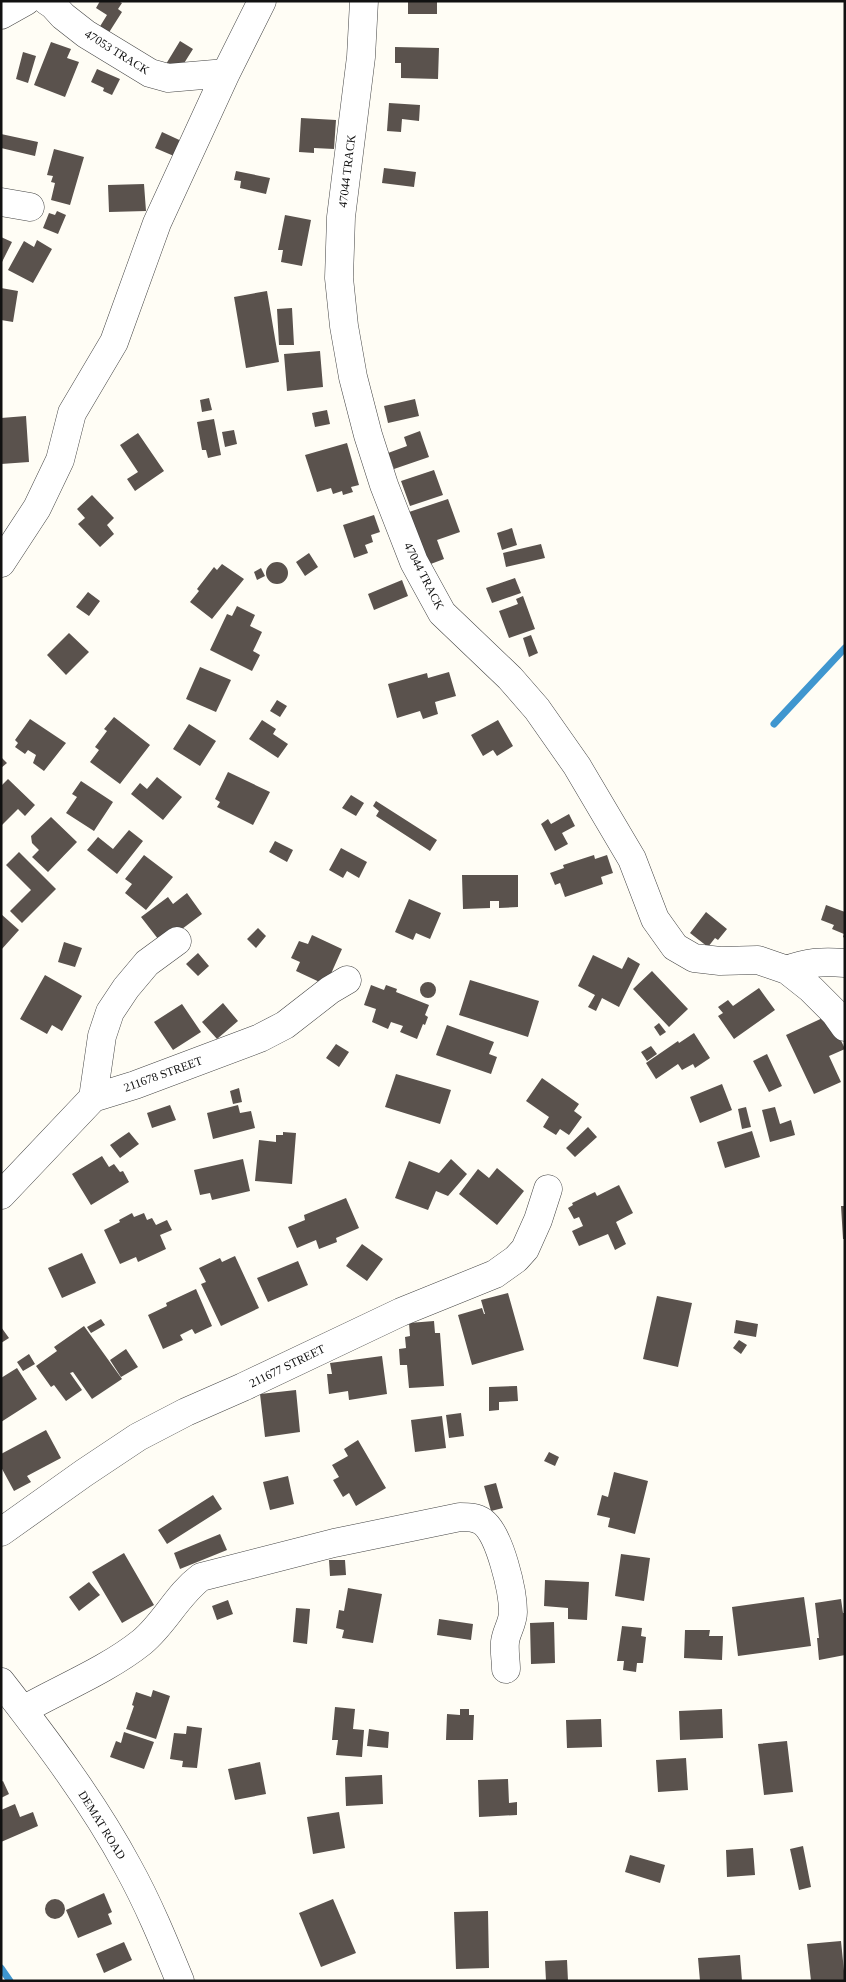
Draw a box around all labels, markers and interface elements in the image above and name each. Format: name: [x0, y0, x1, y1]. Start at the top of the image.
street label: 47053 TRACK: [82, 27, 152, 78]
street label: 47044 TRACK: [336, 133, 358, 208]
street label: 47044 TRACK: [401, 540, 447, 612]
street label: 211678 STREET: [122, 1053, 205, 1095]
street label: 211677 STREET: [247, 1341, 328, 1390]
street label: DEMAT ROAD: [75, 1788, 129, 1862]

